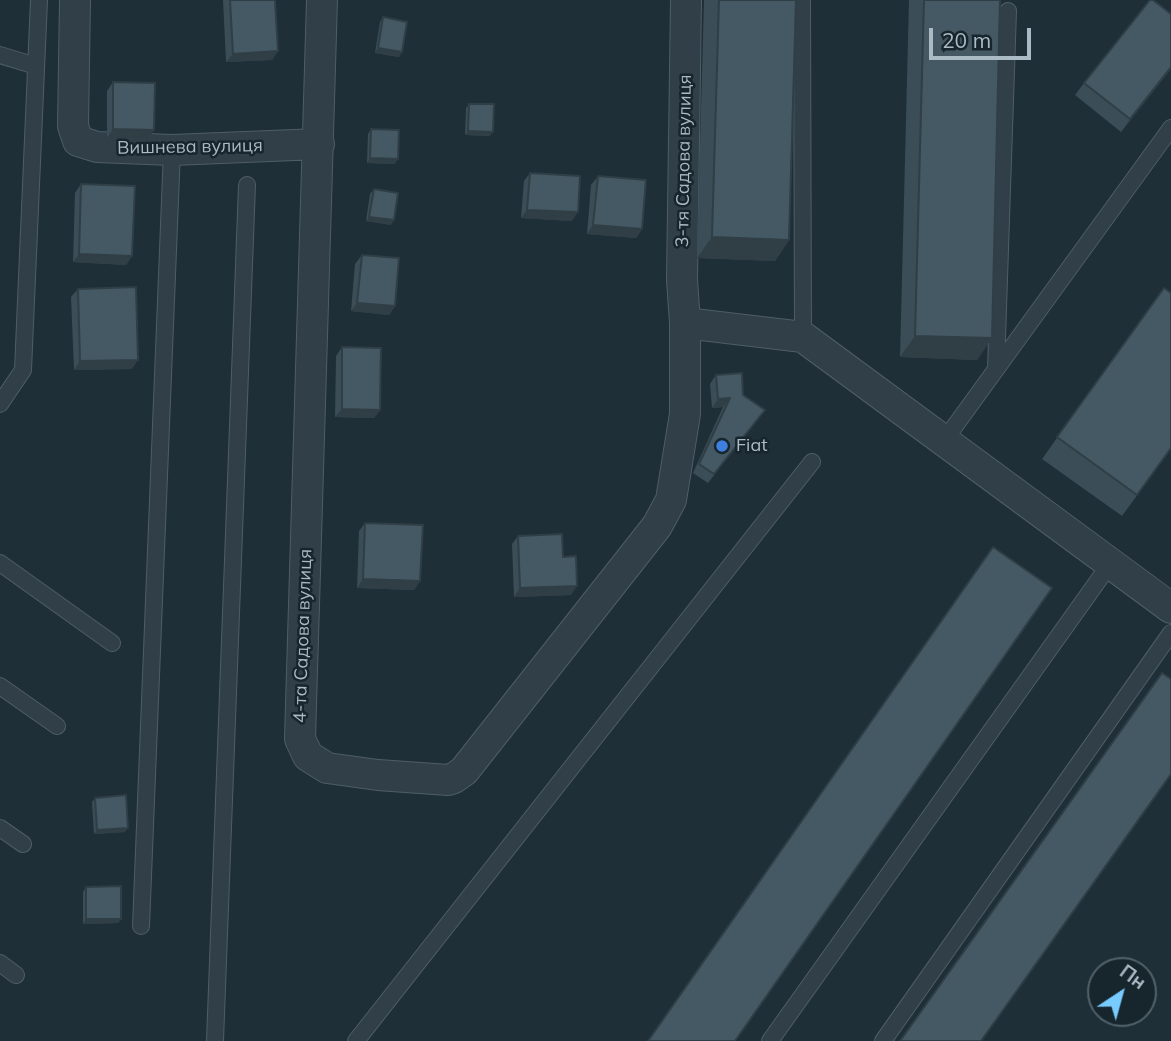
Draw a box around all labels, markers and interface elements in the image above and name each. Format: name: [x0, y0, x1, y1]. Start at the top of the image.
scale bar: [933, 14, 1034, 58]
text: 20 m: [942, 27, 991, 53]
street label: 3-тя Садова вулиця: [672, 74, 696, 248]
street label: Вишнева вулиця: [117, 135, 263, 159]
place label: Fiat: [736, 435, 767, 457]
marker: Fiat: [714, 438, 730, 454]
street label: 4-та Садова вулиця: [289, 549, 317, 723]
north arrow: [1087, 957, 1157, 1027]
text: Пн: [1115, 959, 1151, 994]

